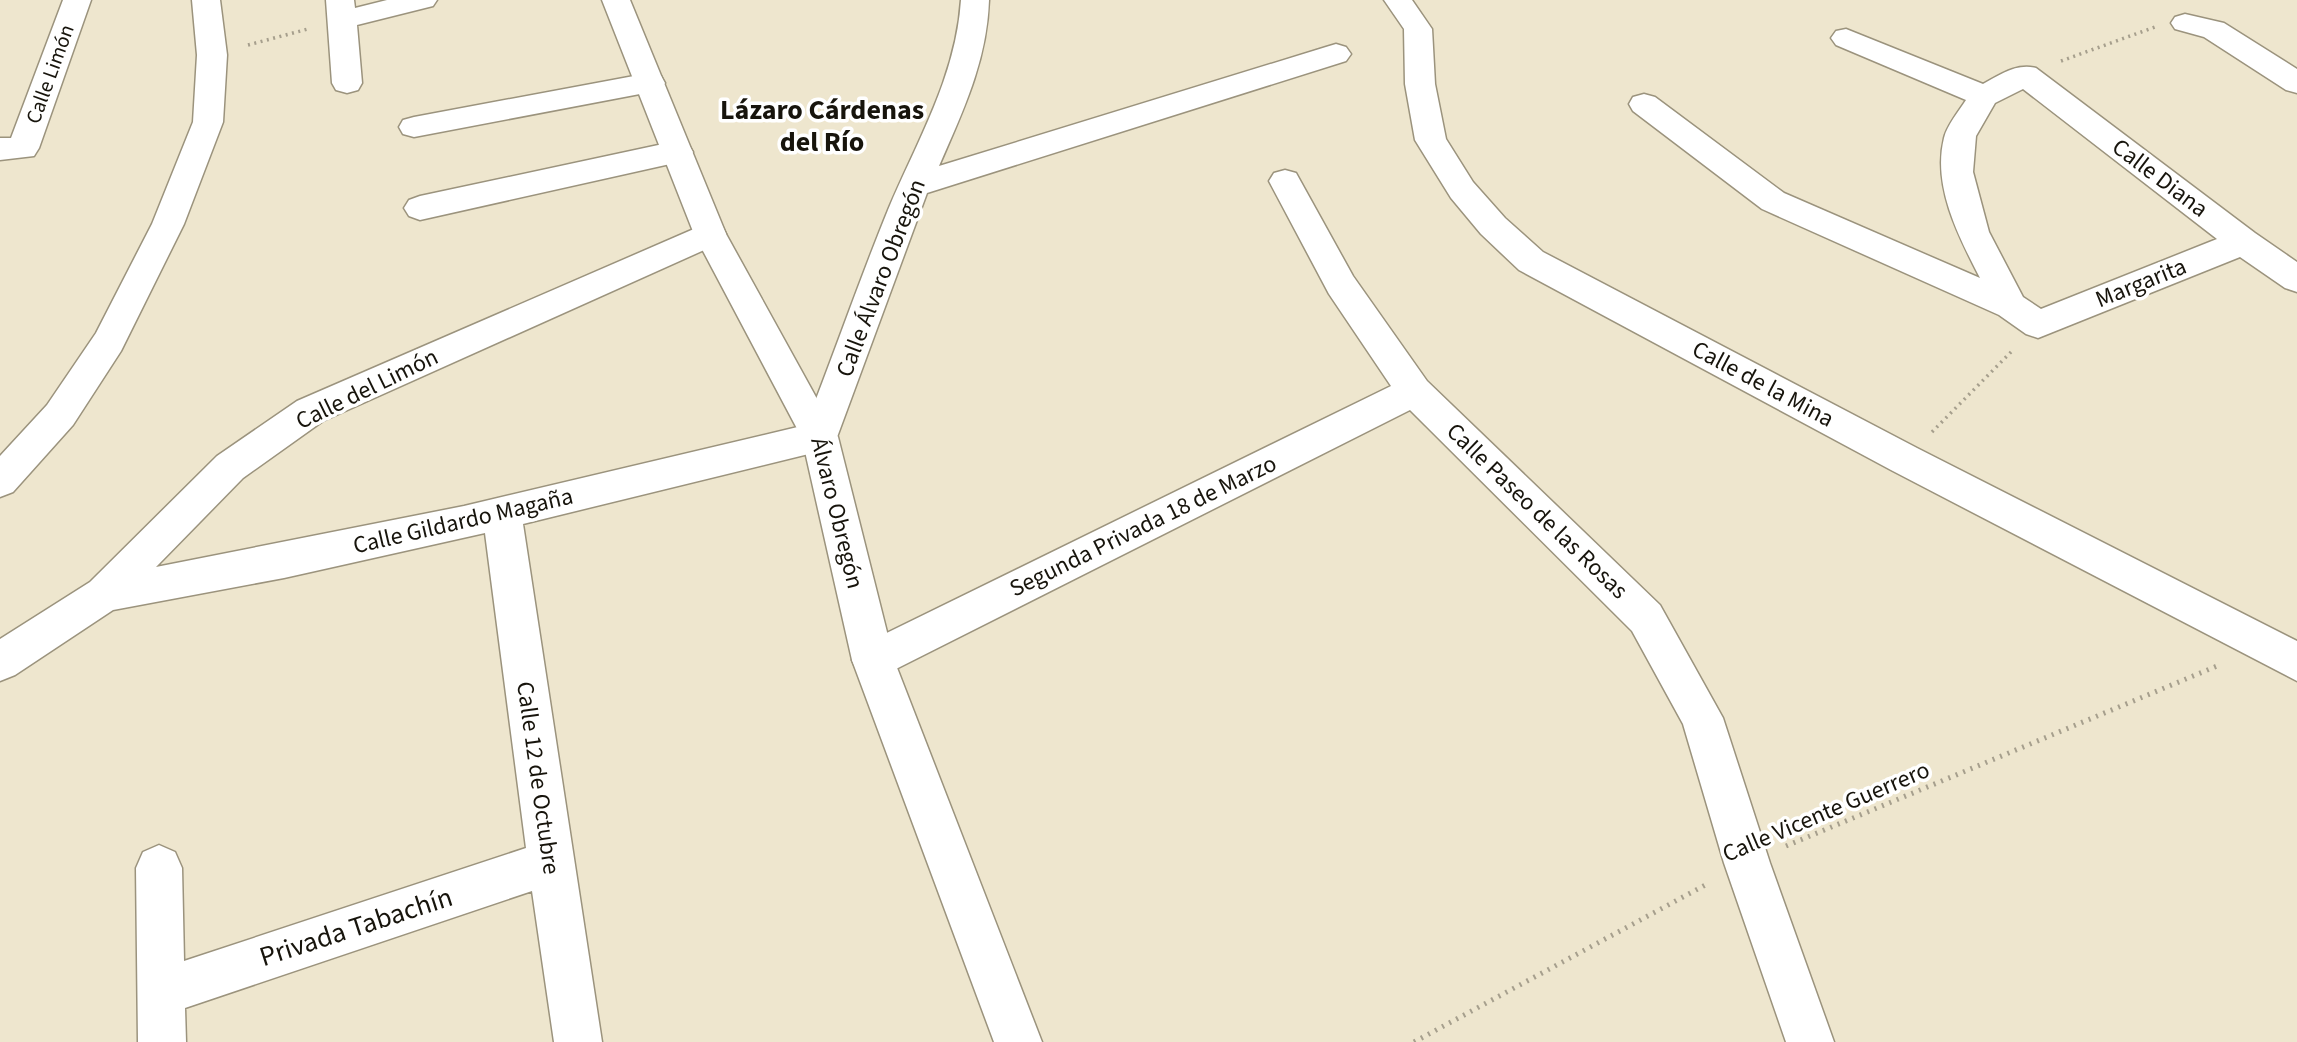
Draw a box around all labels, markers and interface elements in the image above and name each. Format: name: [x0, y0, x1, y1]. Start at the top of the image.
street label: Calle Limón: [18, 20, 82, 128]
district label: Lázaro Cárdenas del Río: [720, 90, 924, 162]
street label: Calle Diana: [2104, 130, 2216, 226]
street label: Calle Álvaro Obregón: [827, 174, 935, 382]
street label: Margarita: [2090, 249, 2192, 317]
street label: Calle de la Mina: [1686, 332, 1840, 436]
street label: Calle del Limón: [290, 339, 444, 439]
street label: Calle Paseo de las Rosas: [1438, 415, 1636, 607]
street label: Álvaro Obregón: [801, 434, 873, 592]
street label: Segunda Privada 18 de Marzo: [1004, 446, 1282, 606]
street label: Calle Gildardo Magaña: [350, 479, 576, 563]
street label: Calle 12 de Octubre: [507, 679, 569, 877]
street label: Calle Vicente Guerrero: [1717, 752, 1935, 872]
street label: Privada Tabachín: [254, 877, 458, 977]

